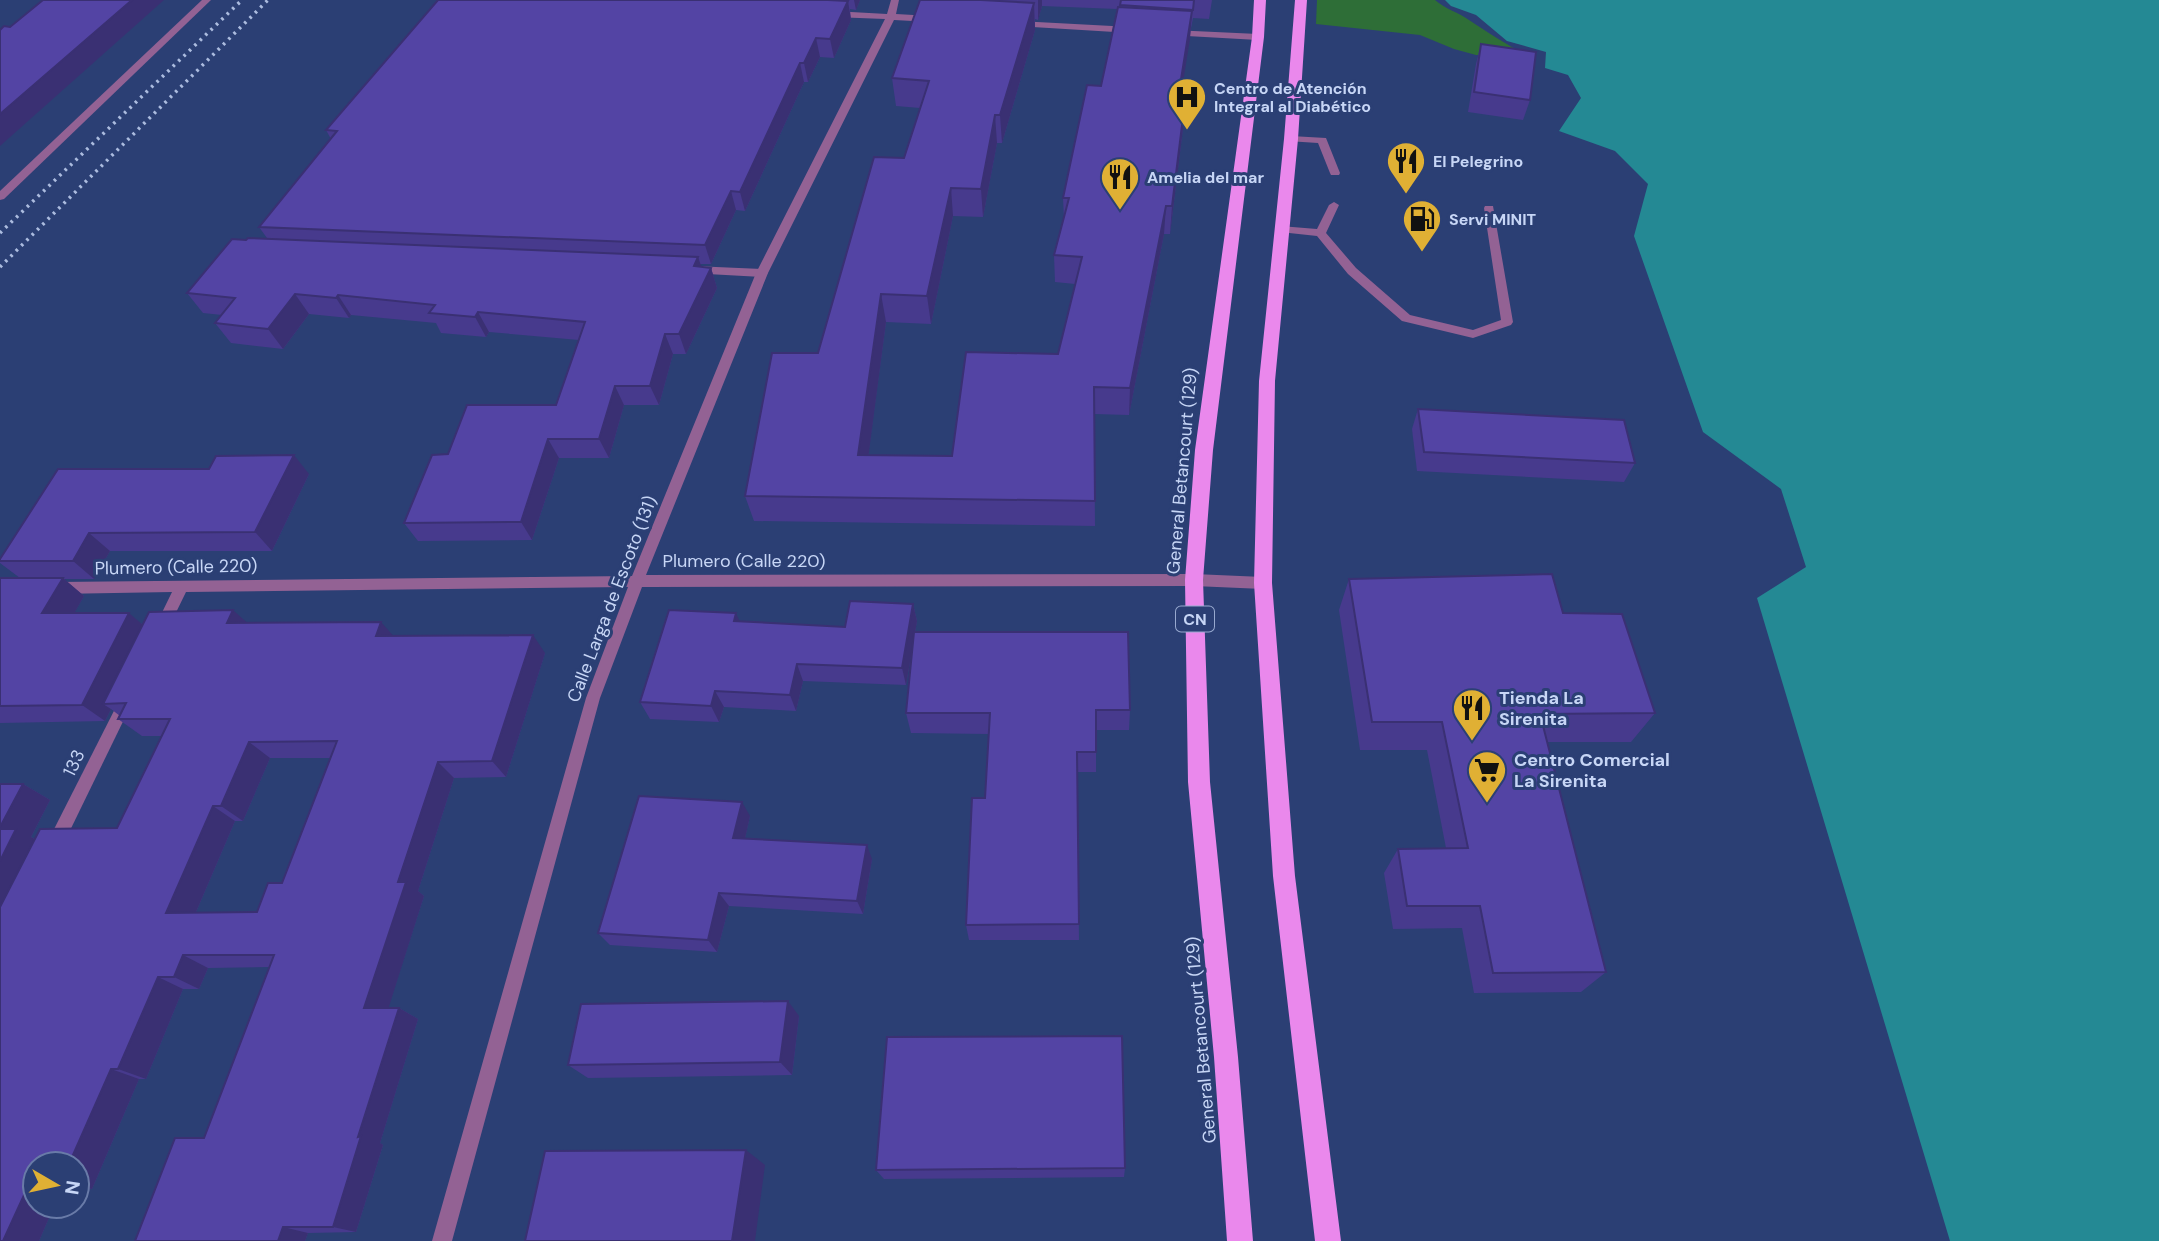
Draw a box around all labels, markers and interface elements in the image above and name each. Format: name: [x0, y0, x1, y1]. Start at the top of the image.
hospital icon: Centro de Atención Integral al Diabético: [1166, 76, 1208, 131]
place label: Centro de Atención Integral al Diabético: [1214, 78, 1371, 117]
restaurant icon: El Pelegrino: [1385, 140, 1427, 195]
place label: El Pelegrino: [1433, 151, 1523, 172]
restaurant icon: Amelia del mar: [1099, 156, 1141, 211]
place label: Amelia del mar: [1147, 167, 1264, 188]
fuel station icon: Servi MINIT: [1401, 198, 1443, 253]
place label: Servi MINIT: [1449, 209, 1537, 230]
street label: General Betancourt (129): [1161, 367, 1203, 575]
street label: Calle Larga de Escoto (131): [561, 492, 663, 706]
street label: Plumero (Calle 220): [663, 549, 825, 573]
street label: Plumero (Calle 220): [94, 554, 258, 580]
road number: CN: [1176, 606, 1214, 632]
place label: Tienda La Sirenita: [1499, 686, 1584, 731]
restaurant icon: Tienda La Sirenita: [1451, 687, 1493, 742]
street label: 133: [57, 746, 91, 780]
place label: Centro Comercial La Sirenita: [1514, 748, 1670, 793]
supermarket icon: Centro Comercial La Sirenita: [1466, 749, 1508, 804]
street label: General Betancourt (129): [1180, 936, 1222, 1144]
north arrow: [21, 1150, 91, 1220]
text: N: [59, 1179, 86, 1196]

